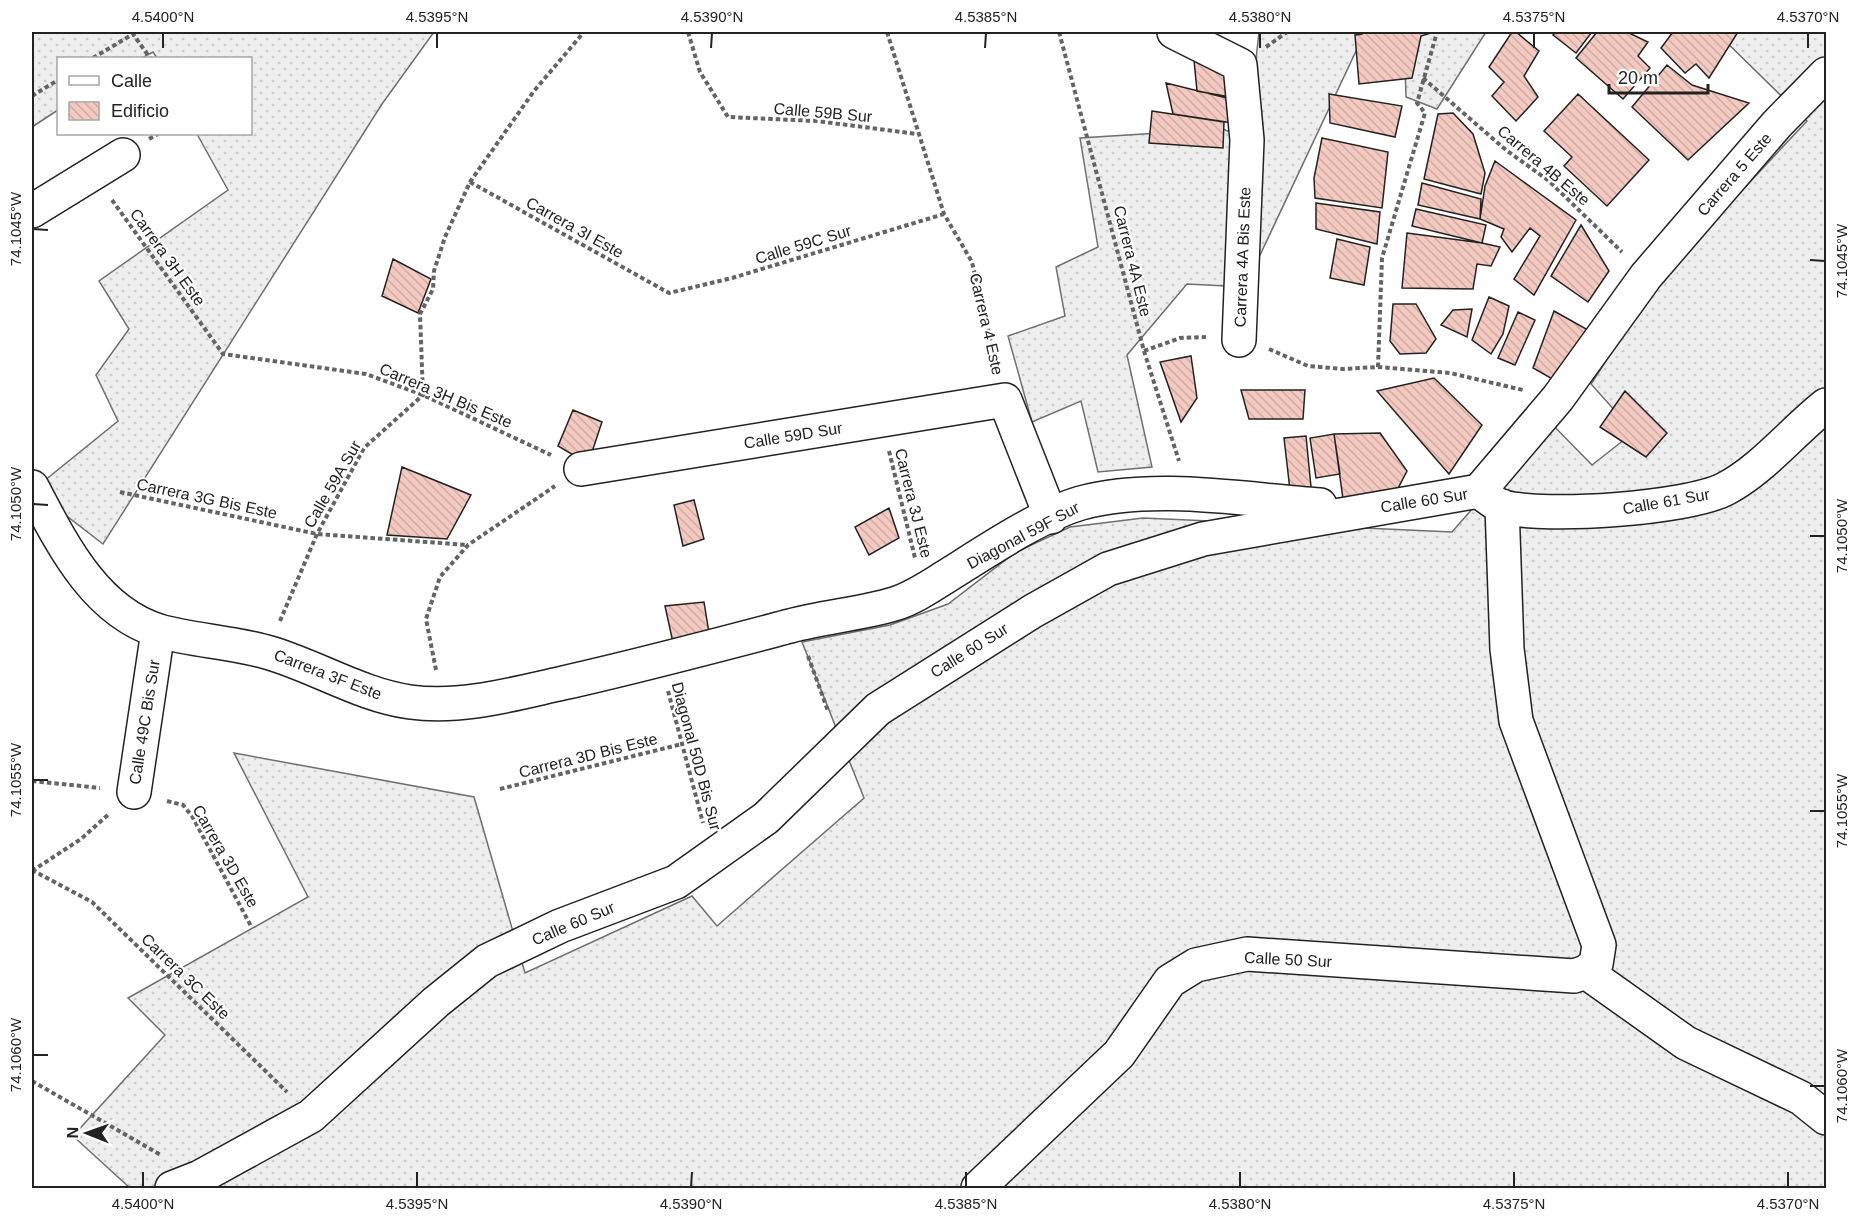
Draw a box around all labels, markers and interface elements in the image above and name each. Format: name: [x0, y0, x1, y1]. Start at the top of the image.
text: 4.5400°N: [132, 8, 194, 25]
text: 4.5395°N: [406, 8, 468, 25]
text: 4.5390°N: [681, 8, 743, 25]
text: 4.5385°N: [955, 8, 1017, 25]
text: 4.5380°N: [1229, 8, 1291, 25]
text: 4.5375°N: [1503, 8, 1565, 25]
text: 4.5370°N: [1777, 8, 1839, 25]
legend: [57, 57, 252, 135]
scale bar: [1609, 57, 1708, 95]
text: 20 m: [1618, 68, 1658, 88]
text: Calle: [111, 71, 152, 91]
street label: Calle 59B Sur: [773, 100, 874, 125]
text: Edificio: [111, 101, 169, 121]
street label: Carrera 4B Este: [1494, 122, 1593, 209]
street label: Carrera 5 Este: [1694, 129, 1775, 219]
street label: Carrera 4A Bis Este: [1232, 186, 1253, 328]
text: 74.1045°W: [7, 191, 24, 266]
street label: Carrera 3I Este: [523, 194, 626, 261]
street label: Carrera 4A Este: [1110, 204, 1155, 318]
street label: Carrera 3H Este: [127, 206, 209, 309]
street label: Calle 59C Sur: [753, 222, 854, 267]
text: 74.1045°W: [1833, 223, 1850, 298]
street label: Carrera 4 Este: [967, 272, 1007, 377]
street label: Carrera 3H Bis Este: [377, 360, 515, 431]
street label: Calle 59D Sur: [743, 419, 844, 452]
street label: Calle 59A Sur: [301, 437, 365, 531]
street label: Carrera 3J Este: [892, 447, 935, 560]
text: 74.1050°W: [7, 466, 24, 541]
street label: Carrera 3G Bis Este: [135, 475, 279, 522]
street label: Calle 60 Sur: [1379, 485, 1470, 516]
street label: Calle 61 Sur: [1621, 485, 1712, 518]
street label: Diagonal 59F Sur: [964, 498, 1083, 572]
text: 74.1050°W: [1833, 498, 1850, 573]
street label: Calle 60 Sur: [927, 620, 1012, 681]
street label: Carrera 3F Este: [272, 646, 384, 703]
street label: Calle 49C Bis Sur: [126, 658, 163, 786]
street label: Diagonal 50D Bis Sur: [669, 680, 725, 833]
street label: Carrera 3D Bis Este: [517, 730, 659, 781]
text: 74.1055°W: [7, 742, 24, 817]
text: 74.1055°W: [1833, 773, 1850, 848]
street label: Carrera 3D Este: [189, 802, 262, 911]
street label: Calle 60 Sur: [529, 898, 618, 948]
street label: Carrera 3C Este: [138, 930, 233, 1023]
street label: Calle 50 Sur: [1244, 949, 1333, 970]
text: 74.1060°W: [7, 1017, 24, 1092]
text: 74.1060°W: [1833, 1048, 1850, 1123]
north arrow: [57, 1103, 117, 1163]
text: N: [64, 1127, 81, 1139]
text: 4.5400°N: [112, 1195, 174, 1212]
text: 4.5395°N: [386, 1195, 448, 1212]
text: 4.5390°N: [660, 1195, 722, 1212]
text: 4.5385°N: [935, 1195, 997, 1212]
text: 4.5380°N: [1209, 1195, 1271, 1212]
text: 4.5375°N: [1483, 1195, 1545, 1212]
text: 4.5370°N: [1757, 1195, 1819, 1212]

